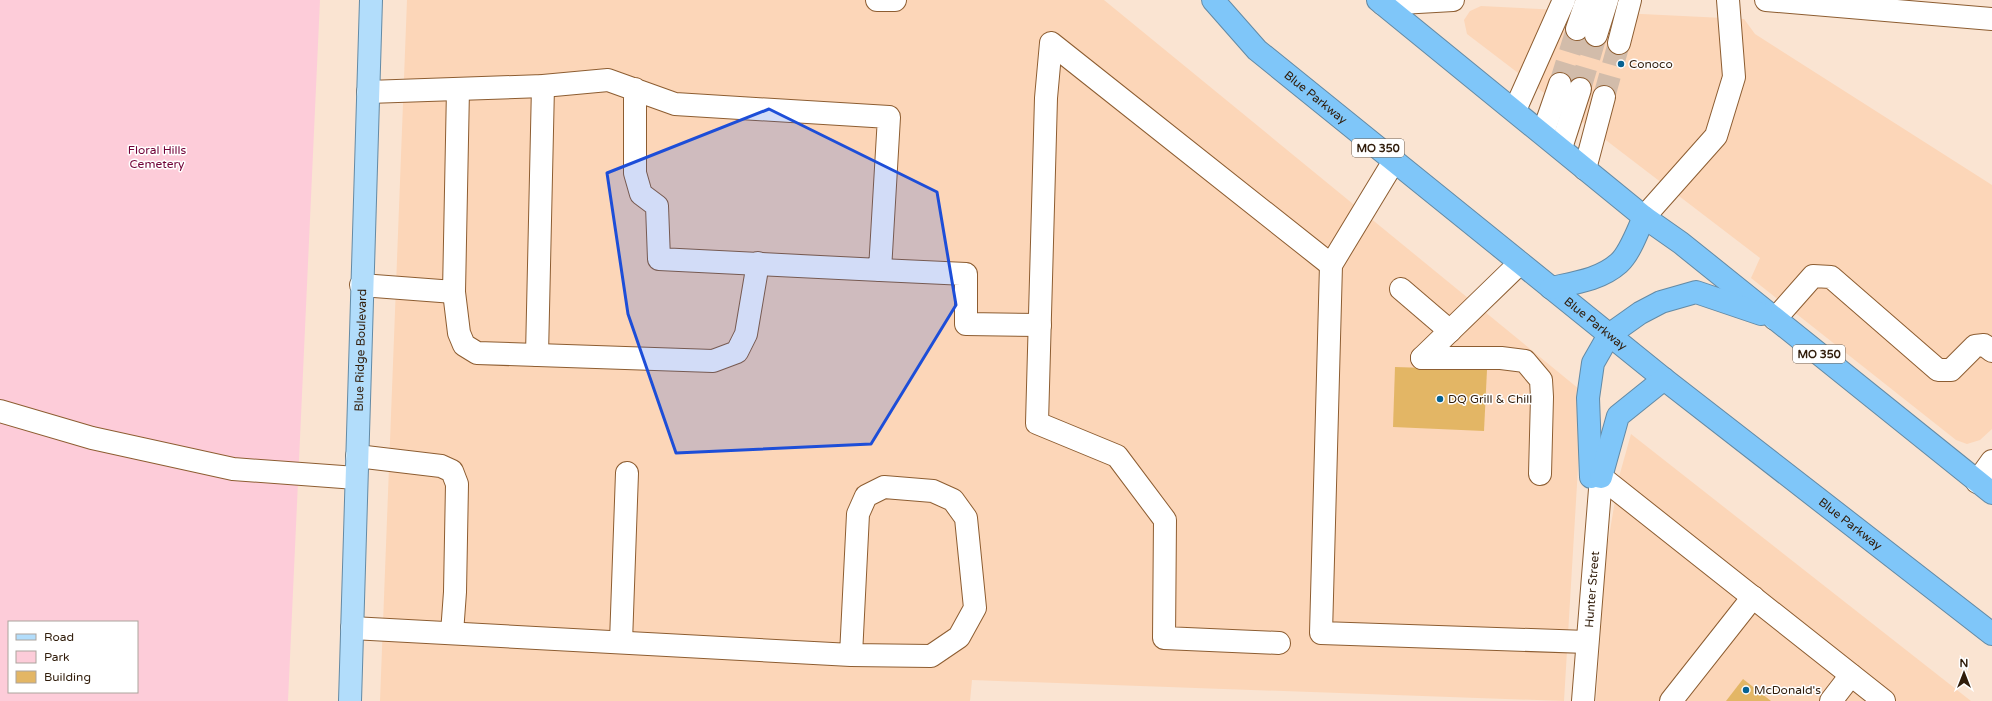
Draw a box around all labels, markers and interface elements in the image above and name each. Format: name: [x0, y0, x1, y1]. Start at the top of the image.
place label: Conoco: [1629, 57, 1673, 71]
marker: Conoco: [1616, 59, 1626, 69]
street label: Blue Parkway: [1281, 68, 1350, 127]
road number: MO 350: [1352, 139, 1404, 157]
park label: Floral Hills Cemetery: [128, 143, 187, 171]
street label: Blue Ridge Boulevard: [352, 289, 369, 412]
street label: Blue Parkway: [1561, 294, 1630, 354]
road number: MO 350: [1793, 345, 1845, 363]
place label: DQ Grill & Chill: [1448, 392, 1532, 406]
marker: DQ Grill & Chill: [1435, 394, 1445, 404]
street label: Blue Parkway: [1816, 495, 1885, 553]
street label: Hunter Street: [1582, 550, 1602, 628]
legend: [8, 621, 138, 693]
text: Road: [44, 630, 74, 644]
text: Park: [44, 650, 70, 664]
north arrow: [1944, 653, 1984, 693]
text: N: [1960, 657, 1968, 670]
text: Building: [44, 670, 91, 684]
place label: McDonald's: [1754, 683, 1821, 697]
marker: McDonald's: [1741, 685, 1751, 695]

